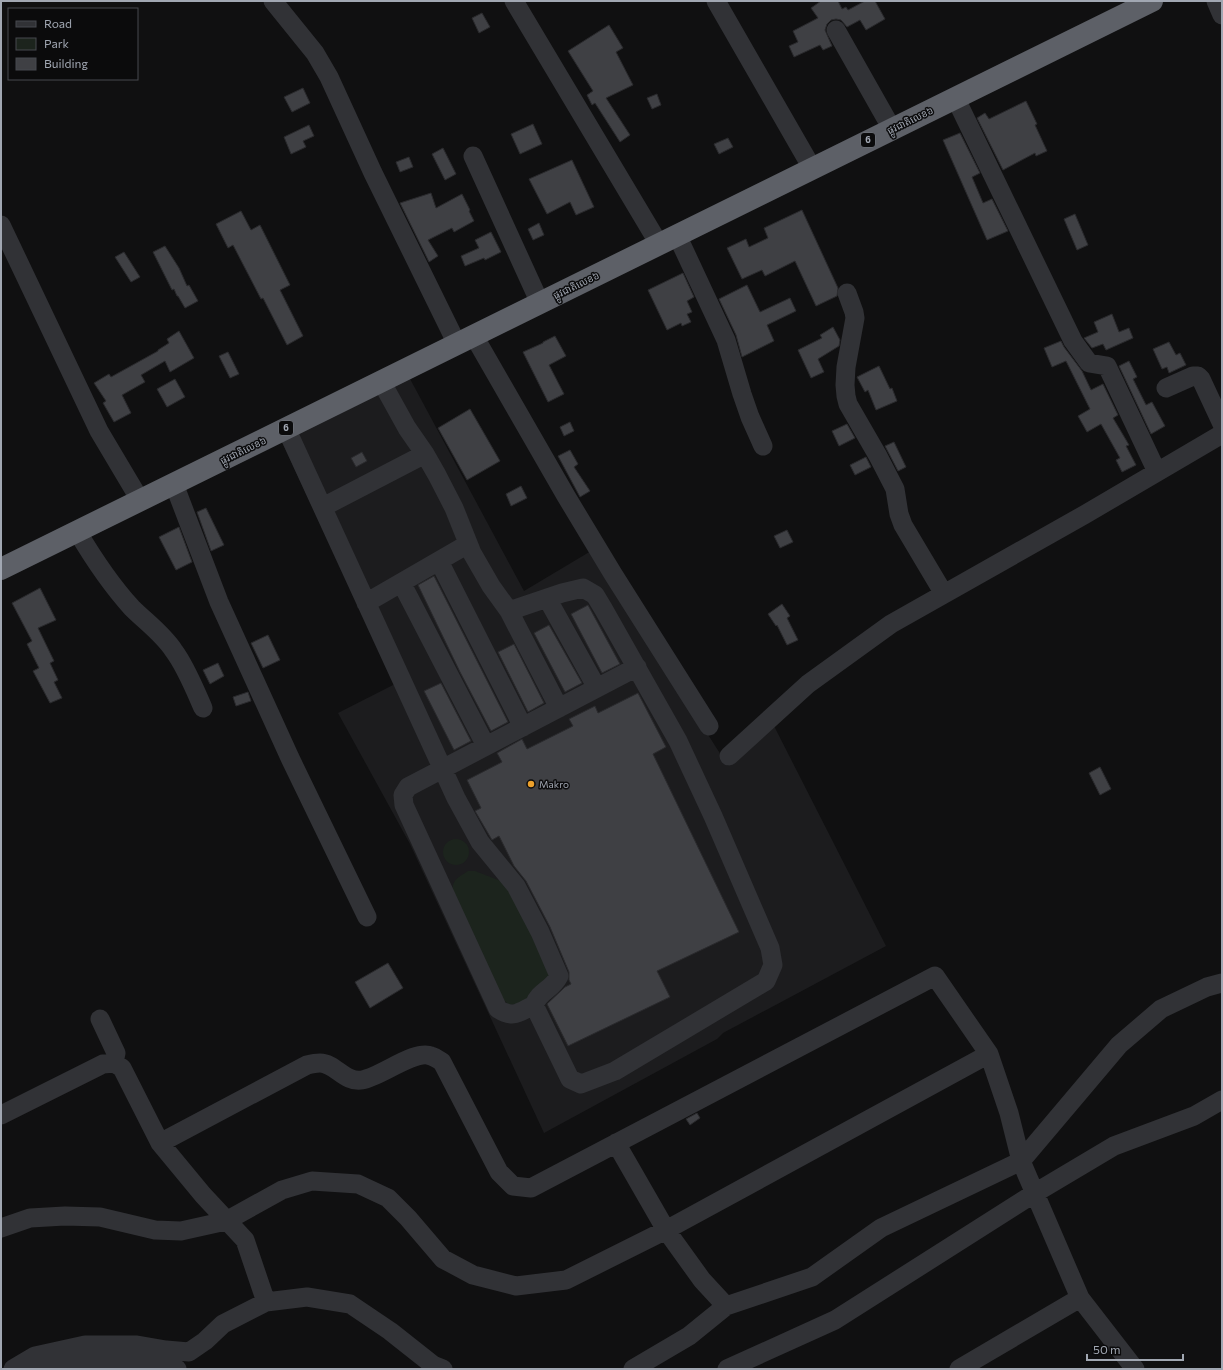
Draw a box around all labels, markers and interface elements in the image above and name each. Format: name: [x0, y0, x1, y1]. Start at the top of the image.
legend: [8, 8, 138, 80]
text: Road: [44, 16, 72, 30]
text: Park: [44, 36, 70, 50]
text: Building: [44, 56, 88, 70]
street label: ផ្លូវជាតិលេខ៦: [885, 104, 937, 140]
road number: 6: [861, 133, 875, 147]
street label: ផ្លូវជាតិលេខ៦: [551, 269, 603, 305]
road number: 6: [279, 421, 293, 435]
street label: ផ្លូវជាតិលេខ៦: [218, 434, 270, 470]
place label: Makro: [539, 778, 569, 790]
marker: Makro: [526, 779, 536, 789]
scale bar: [1087, 1336, 1183, 1362]
text: 50 m: [1093, 1342, 1121, 1356]

